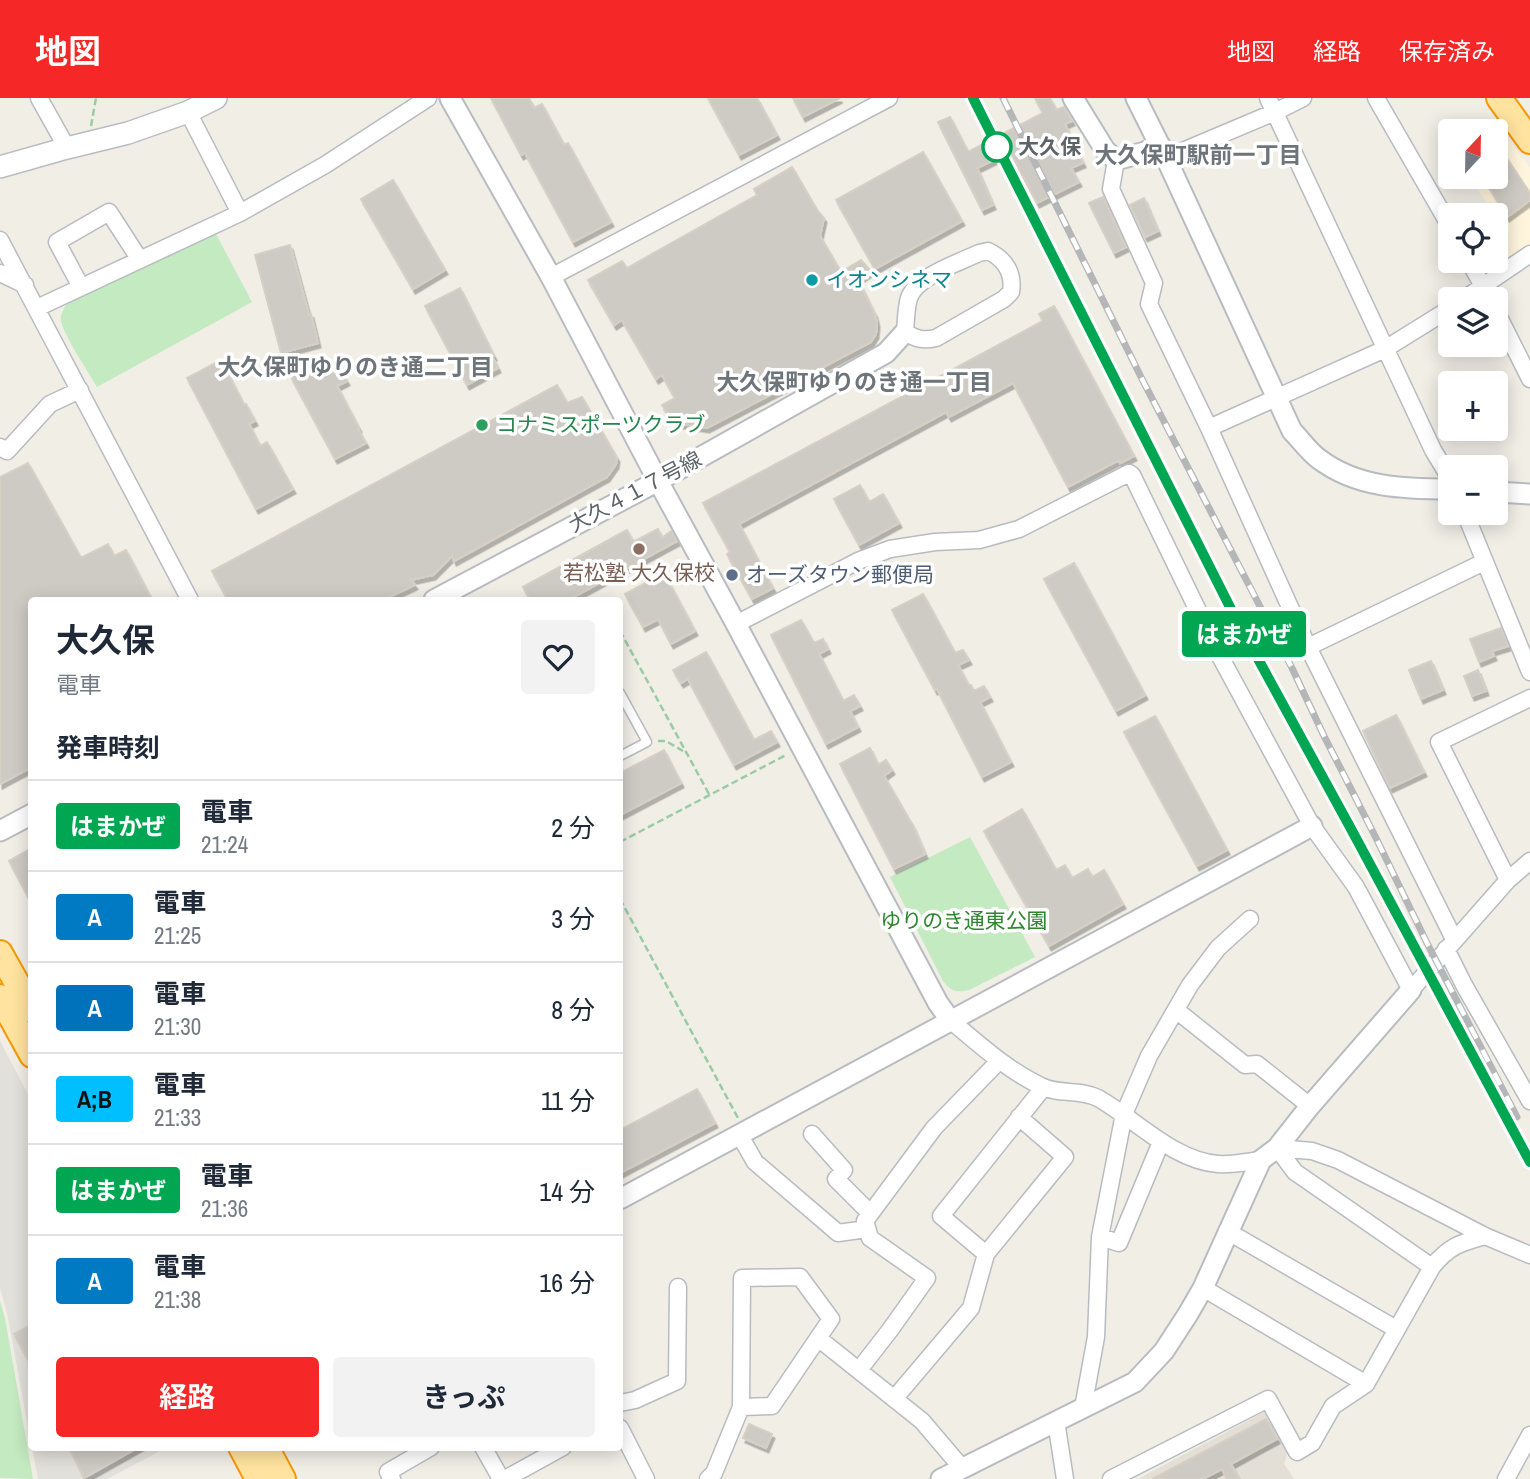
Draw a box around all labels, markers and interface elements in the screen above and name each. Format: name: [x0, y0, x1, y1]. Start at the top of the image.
text: 地図: [35, 29, 101, 73]
text: 地図: [1227, 35, 1275, 67]
text: 経路: [1313, 35, 1361, 67]
text: 保存済み: [1399, 35, 1495, 67]
north arrow: [1438, 119, 1508, 189]
map controls: [1438, 119, 1508, 525]
marker: 大久保: [982, 132, 1012, 162]
place label: 大久保: [1018, 132, 1082, 161]
district label: 大久保町駅前一丁目: [1095, 139, 1302, 170]
button: locate: [1438, 203, 1508, 273]
place label: イオンシネマ: [826, 265, 952, 294]
marker: イオンシネマ: [804, 272, 820, 288]
button: layers: [1438, 287, 1508, 357]
district label: 大久保町ゆりのき通二丁目: [217, 351, 493, 382]
district label: 大久保町ゆりのき通一丁目: [716, 366, 992, 397]
button: +: [1438, 371, 1508, 441]
place label: コナミスポーツクラブ: [496, 410, 706, 439]
marker: コナミスポーツクラブ: [474, 417, 490, 433]
street label: 大久４１７号線: [563, 444, 706, 539]
button: −: [1438, 455, 1508, 525]
marker: 若松塾 大久保校: [631, 541, 647, 557]
place label: 若松塾 大久保校: [563, 558, 715, 587]
place label: オーズタウン郵便局: [746, 560, 934, 589]
marker: オーズタウン郵便局: [724, 567, 740, 583]
line badge: はまかぜ: [1195, 611, 1293, 657]
text: 大久保: [56, 618, 155, 662]
text: はまかぜ: [1196, 618, 1292, 650]
button: heart: [521, 620, 595, 694]
text: 電車: [56, 669, 102, 700]
text: 発車時刻: [56, 730, 160, 765]
text: 電車: [201, 794, 253, 829]
text: はまかぜ: [70, 810, 166, 842]
text: 2 分: [551, 810, 595, 845]
text: 21:24: [201, 829, 248, 860]
text: 電車: [154, 885, 206, 920]
text: A: [87, 901, 102, 933]
text: 3 分: [551, 901, 595, 936]
park label: ゆりのき通東公園: [880, 906, 1048, 935]
text: 21:25: [154, 920, 201, 951]
text: 電車: [154, 976, 206, 1011]
text: A: [87, 992, 102, 1024]
text: 8 分: [551, 992, 595, 1027]
text: 21:30: [154, 1011, 201, 1042]
text: 電車: [154, 1067, 206, 1102]
text: A;B: [77, 1083, 112, 1115]
text: 11 分: [541, 1083, 595, 1118]
text: 21:33: [154, 1102, 201, 1133]
text: 電車: [201, 1158, 253, 1193]
text: はまかぜ: [70, 1174, 166, 1206]
text: 14 分: [539, 1174, 595, 1209]
text: 21:36: [201, 1193, 248, 1224]
text: 電車: [154, 1249, 206, 1284]
text: A: [87, 1265, 102, 1297]
text: 16 分: [539, 1265, 595, 1300]
text: 21:38: [154, 1284, 201, 1315]
button: 経路: [56, 1357, 319, 1437]
button: きっぷ: [333, 1357, 595, 1437]

